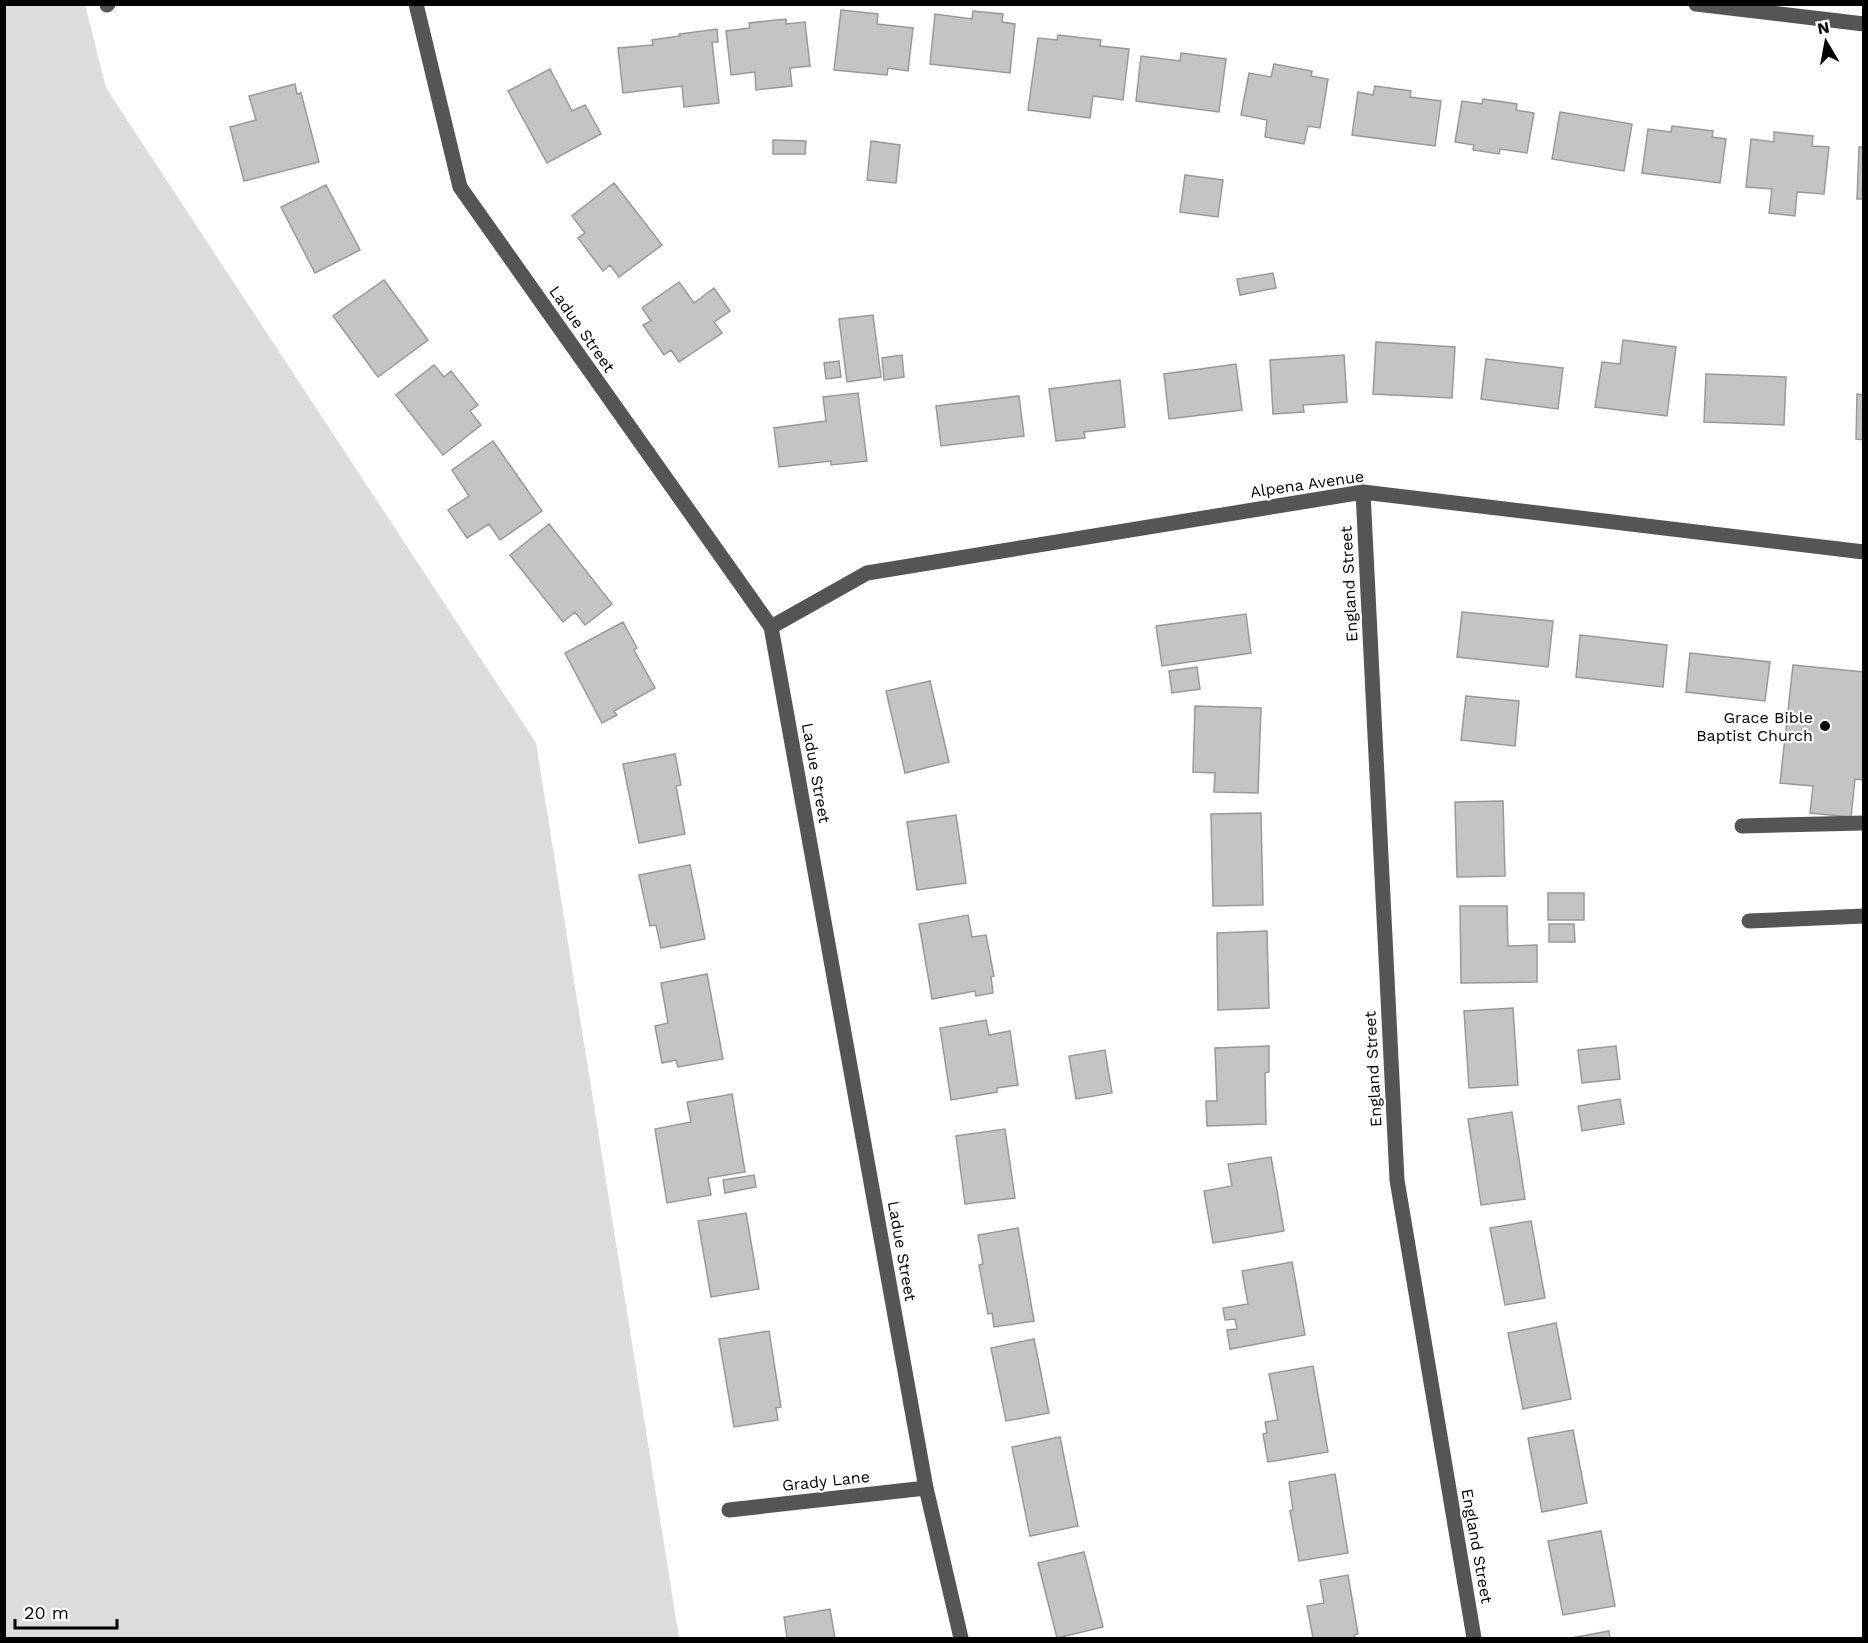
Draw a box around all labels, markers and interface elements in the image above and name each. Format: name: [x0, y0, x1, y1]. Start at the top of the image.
north arrow: [1796, 12, 1856, 72]
text: N: [1816, 17, 1831, 38]
street label: Ladue Street: [545, 282, 619, 376]
street label: Alpena Avenue: [1249, 467, 1365, 501]
street label: England Street: [1336, 525, 1362, 642]
place label: Grace Bible Baptist Church: [1696, 708, 1813, 745]
marker: Grace Bible Baptist Church: [1818, 719, 1832, 733]
street label: Ladue Street: [798, 721, 834, 825]
street label: England Street: [1360, 1010, 1386, 1127]
street label: Ladue Street: [884, 1199, 920, 1303]
street label: Grady Lane: [781, 1467, 871, 1495]
street label: England Street: [1458, 1487, 1496, 1605]
scale bar: [15, 1592, 117, 1630]
text: 20 m: [24, 1602, 69, 1623]

